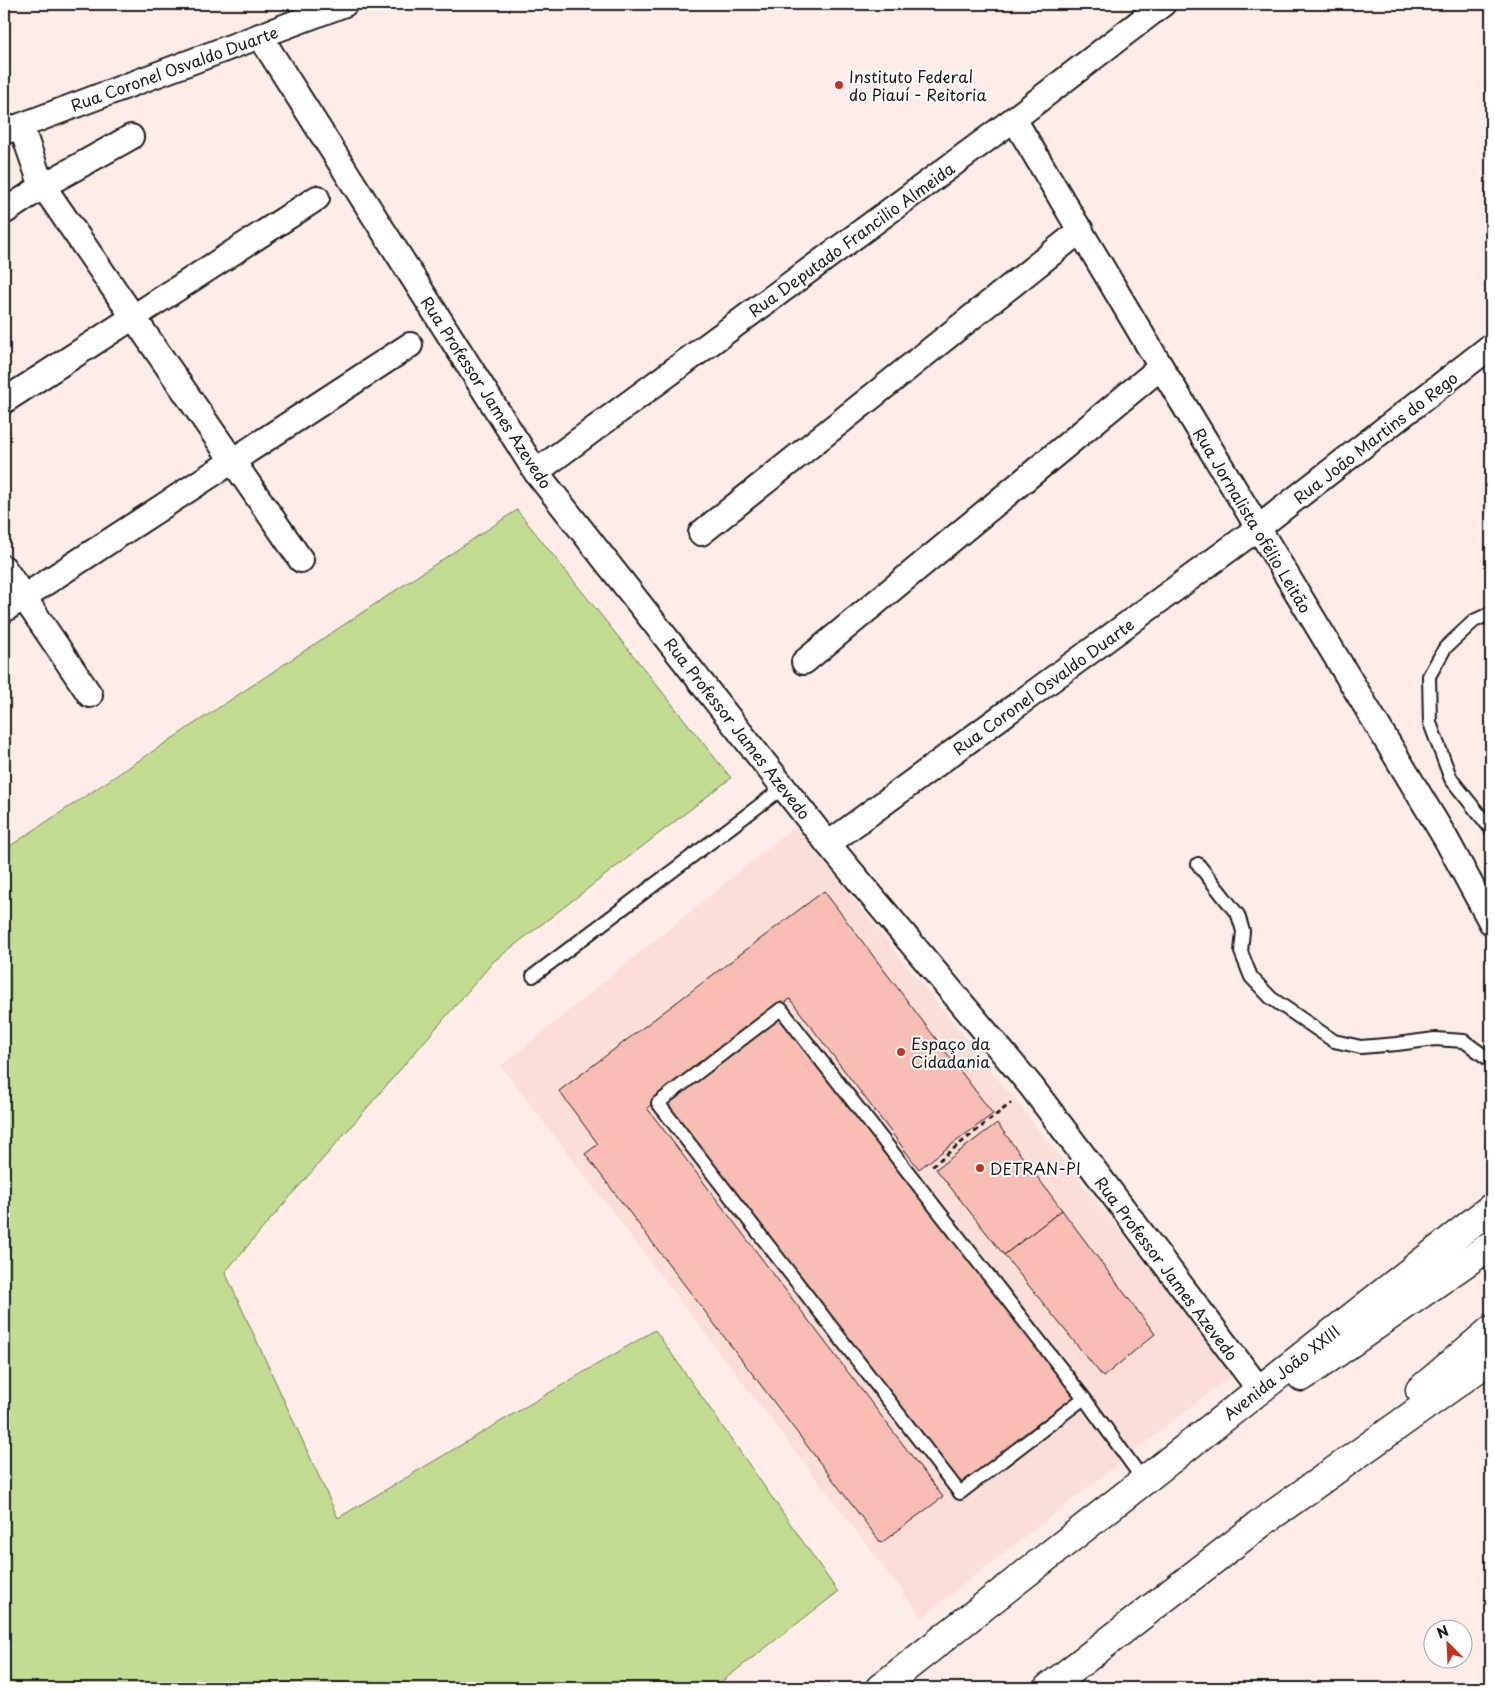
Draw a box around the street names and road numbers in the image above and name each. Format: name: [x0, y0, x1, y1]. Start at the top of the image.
street label: Rua Coronel Osvaldo Duarte: [67, 19, 281, 117]
street label: Rua Deputado Francilio Almeida: [743, 156, 959, 322]
street label: Rua Professor James Azevedo: [416, 291, 558, 493]
street label: Rua João Martins do Rego: [1288, 365, 1462, 509]
street label: Rua Jornalista ofélio Leitão: [1188, 423, 1318, 617]
street label: Rua Coronel Osvaldo Duarte: [947, 612, 1139, 760]
street label: Rua Professor James Azevedo: [659, 632, 817, 824]
street label: Rua Professor James Azevedo: [1090, 1171, 1244, 1365]
street label: Avenida João XXIII: [1218, 1319, 1344, 1425]

